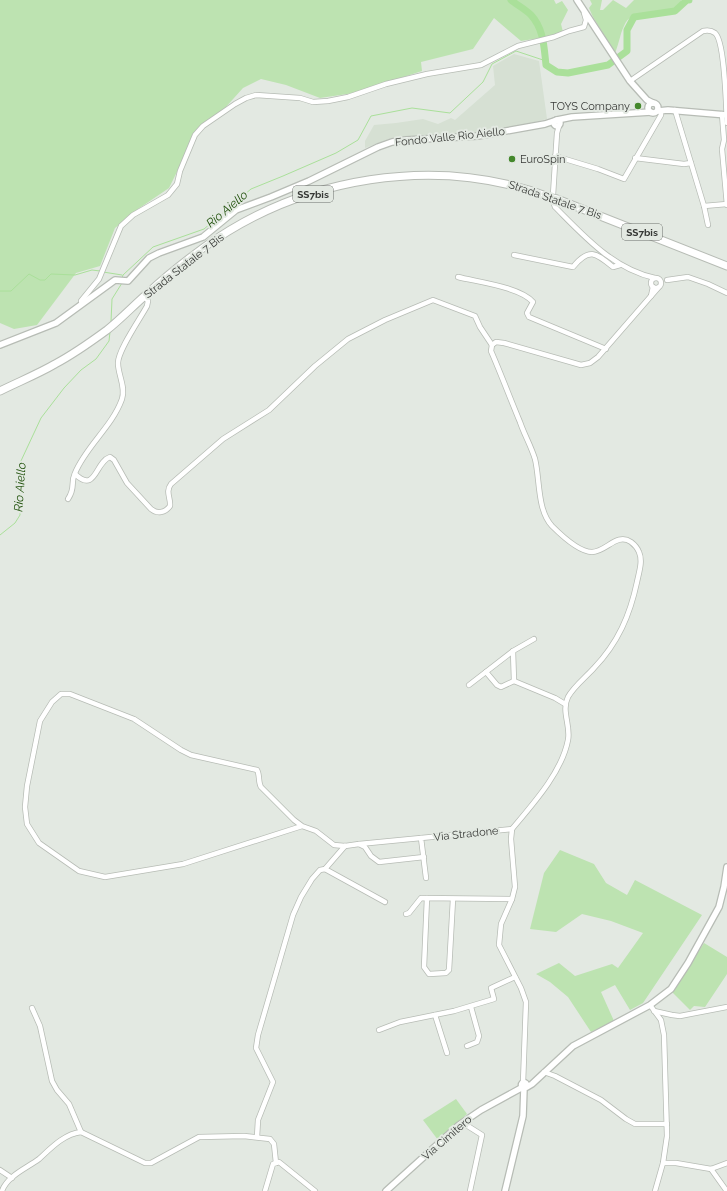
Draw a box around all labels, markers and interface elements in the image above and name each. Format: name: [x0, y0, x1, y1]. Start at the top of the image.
place label: TOYS Company: [550, 100, 630, 113]
marker: TOYS Company: [633, 101, 643, 111]
street label: Fondo Valle Rio Aiello: [394, 125, 506, 149]
place label: EuroSpin: [520, 153, 566, 166]
marker: EuroSpin: [507, 154, 517, 164]
street label: Strada Statale 7 Bis: [507, 178, 603, 222]
road number: SS7bis: [293, 186, 333, 202]
water label: Rio Aiello: [204, 188, 251, 230]
road number: SS7bis: [622, 224, 662, 240]
street label: Strada Statale 7 Bis: [142, 231, 226, 301]
water label: Rio Aiello: [11, 462, 29, 512]
street label: Via Stradone: [433, 824, 500, 844]
street label: Via Cimitero: [420, 1113, 475, 1163]

